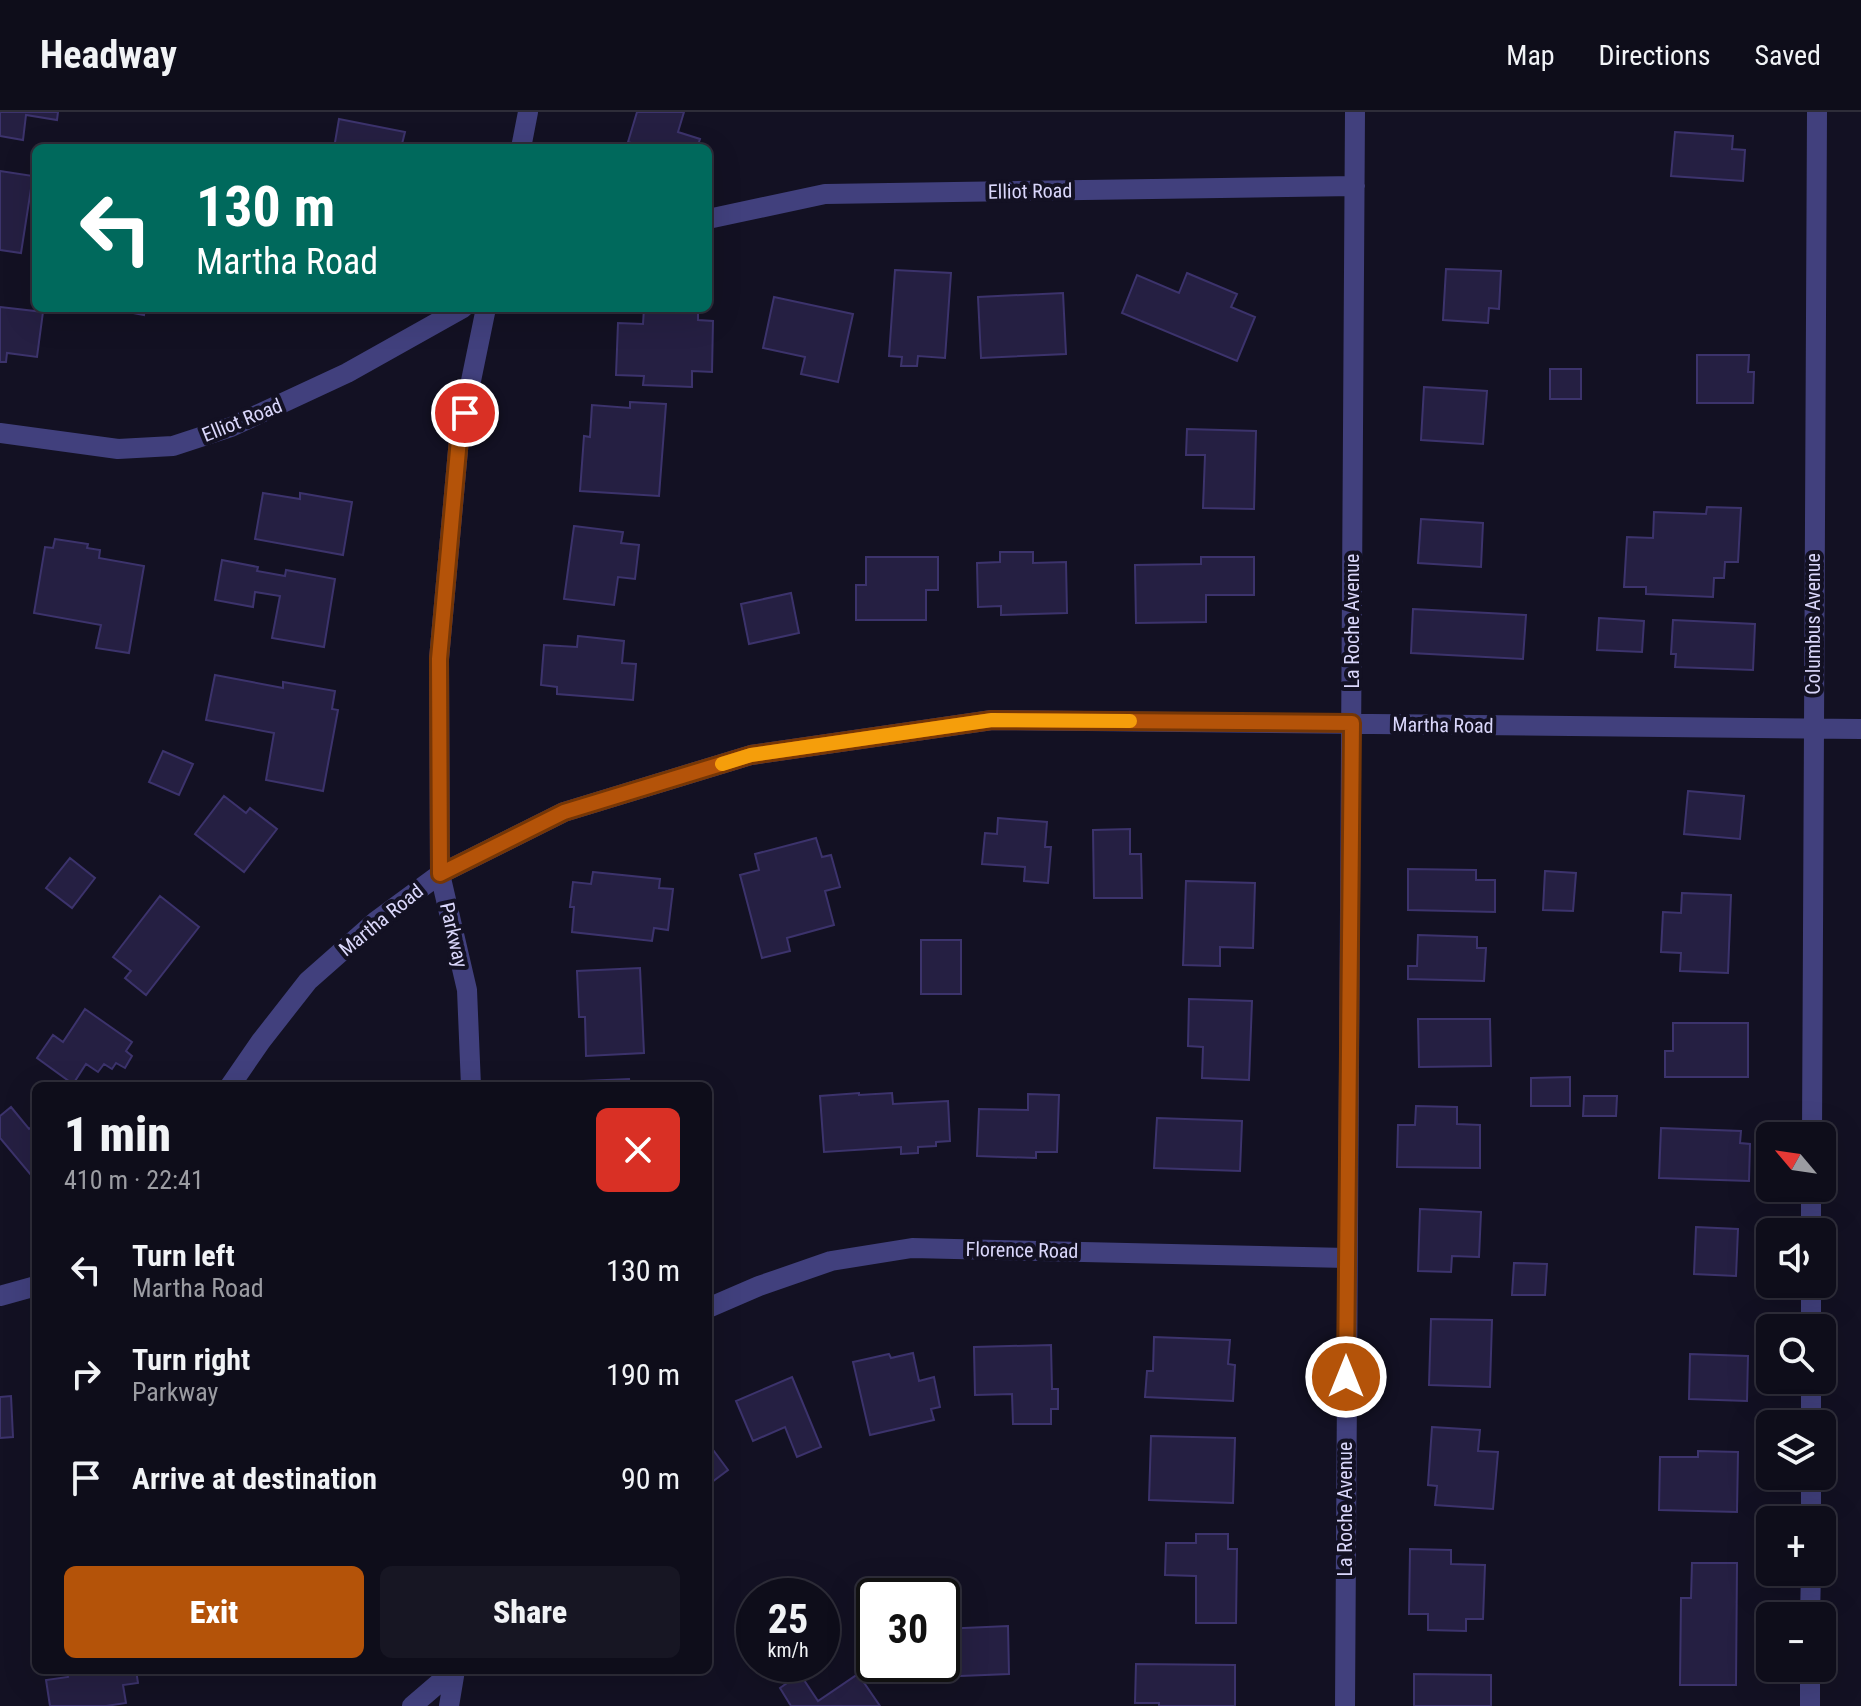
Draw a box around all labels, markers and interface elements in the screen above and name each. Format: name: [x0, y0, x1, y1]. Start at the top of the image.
text: Headway: [40, 33, 177, 77]
text: Map: [1506, 39, 1555, 72]
text: Directions: [1599, 39, 1710, 72]
text: Saved: [1754, 39, 1821, 72]
text: 130 m: [196, 174, 335, 240]
icon: left: [64, 176, 168, 280]
street label: Elliot Road: [988, 178, 1072, 204]
text: Martha Road: [196, 241, 378, 283]
pin: [431, 379, 499, 447]
icon: arrive: [443, 391, 487, 435]
street label: Elliot Road: [198, 393, 286, 447]
street label: Columbus Avenue: [1801, 553, 1825, 695]
street label: La Roche Avenue: [1340, 554, 1364, 688]
street label: Martha Road: [1392, 712, 1494, 738]
street label: Martha Road: [334, 879, 428, 961]
street label: Parkway: [435, 900, 473, 970]
text: 1 min: [64, 1106, 171, 1163]
button: close: [596, 1108, 680, 1192]
north arrow: [1756, 1122, 1836, 1202]
map controls: [1756, 1122, 1836, 1682]
text: 410 m · 22:41: [64, 1165, 204, 1195]
button: sound: [1756, 1218, 1836, 1298]
street label: Florence Road: [966, 1237, 1078, 1263]
text: Turn left: [132, 1238, 235, 1273]
icon: left: [64, 1248, 108, 1292]
text: 130 m: [606, 1253, 680, 1288]
text: Martha Road: [132, 1273, 264, 1303]
button: search: [1756, 1314, 1836, 1394]
position arrow: [1304, 1335, 1388, 1419]
text: Turn right: [132, 1342, 250, 1377]
icon: right: [64, 1352, 108, 1396]
text: 190 m: [606, 1357, 680, 1392]
text: Parkway: [132, 1377, 218, 1407]
button: layers: [1756, 1410, 1836, 1490]
street label: La Roche Avenue: [1333, 1442, 1357, 1576]
icon: arrive: [64, 1456, 108, 1500]
text: Arrive at destination: [132, 1461, 377, 1496]
text: 90 m: [621, 1461, 680, 1496]
button: +: [1756, 1506, 1836, 1586]
button: Exit: [64, 1566, 364, 1658]
button: Share: [380, 1566, 680, 1658]
speed limit sign: 30: [856, 1578, 960, 1682]
text: 25: [768, 1596, 808, 1643]
button: −: [1756, 1602, 1836, 1682]
text: km/h: [767, 1638, 809, 1662]

